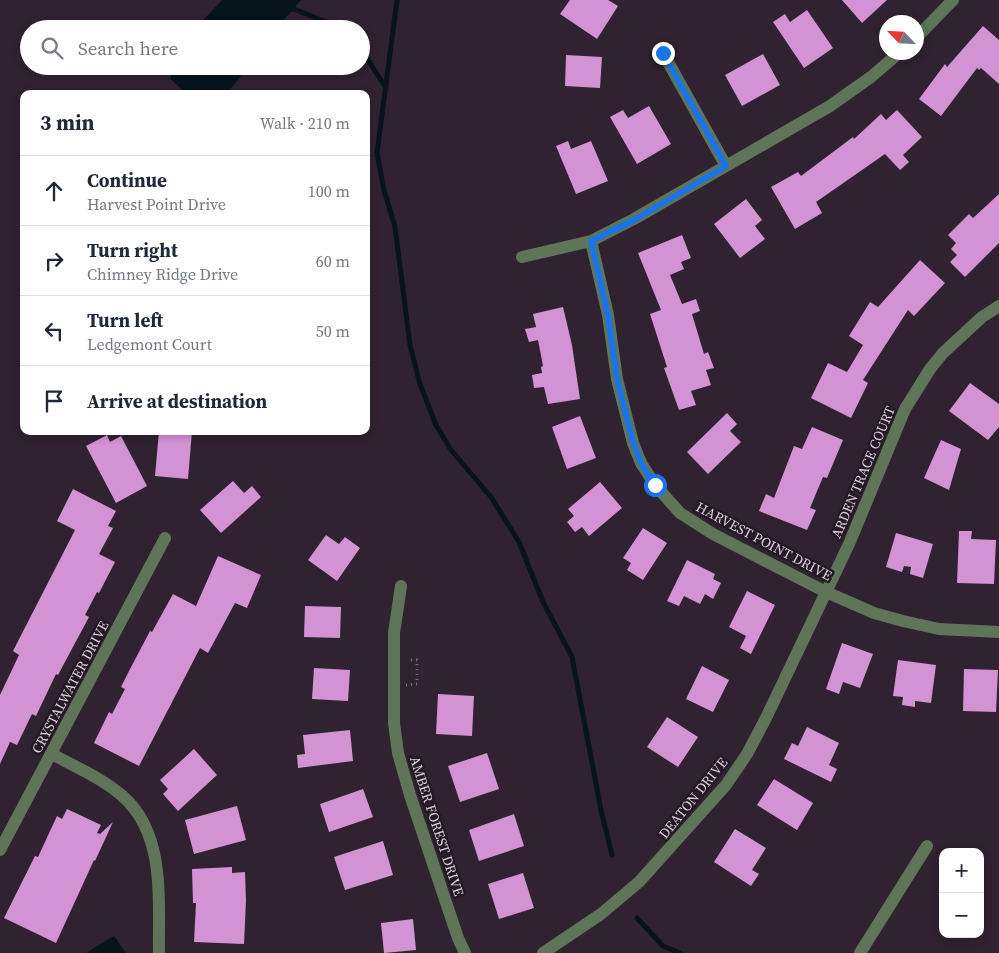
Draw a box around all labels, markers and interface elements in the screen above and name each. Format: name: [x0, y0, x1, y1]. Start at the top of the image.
north arrow: [879, 15, 924, 60]
search box: [20, 20, 370, 75]
icon: search: [38, 34, 66, 62]
text: Search here: [78, 35, 178, 61]
route end: [652, 42, 675, 65]
text: 3 min: [40, 108, 95, 137]
text: Walk · 210 m: [260, 112, 350, 134]
text: Continue: [87, 167, 167, 193]
icon: ahead: [40, 177, 68, 205]
text: 100 m: [308, 180, 350, 202]
text: Harvest Point Drive: [87, 193, 226, 215]
text: Turn right: [87, 237, 178, 263]
icon: right: [40, 247, 68, 275]
text: 60 m: [316, 250, 350, 272]
text: Chimney Ridge Drive: [87, 263, 238, 285]
text: Turn left: [87, 307, 163, 333]
icon: left: [40, 317, 68, 345]
text: 50 m: [316, 320, 350, 342]
text: Ledgemont Court: [87, 333, 212, 355]
icon: arrive: [40, 387, 68, 415]
text: Arrive at destination: [87, 388, 267, 414]
street label: ARDEN TRACE COURT: [826, 402, 900, 541]
route start: [644, 474, 667, 497]
street label: HARVEST POINT DRIVE: [693, 497, 835, 585]
street label: CRYSTALWATER DRIVE: [27, 617, 113, 757]
street label: AMBER FOREST DRIVE: [405, 753, 469, 899]
street label: DEATON DRIVE: [654, 753, 732, 843]
map controls: [939, 848, 984, 938]
button: +: [939, 848, 984, 893]
button: −: [939, 893, 984, 938]

